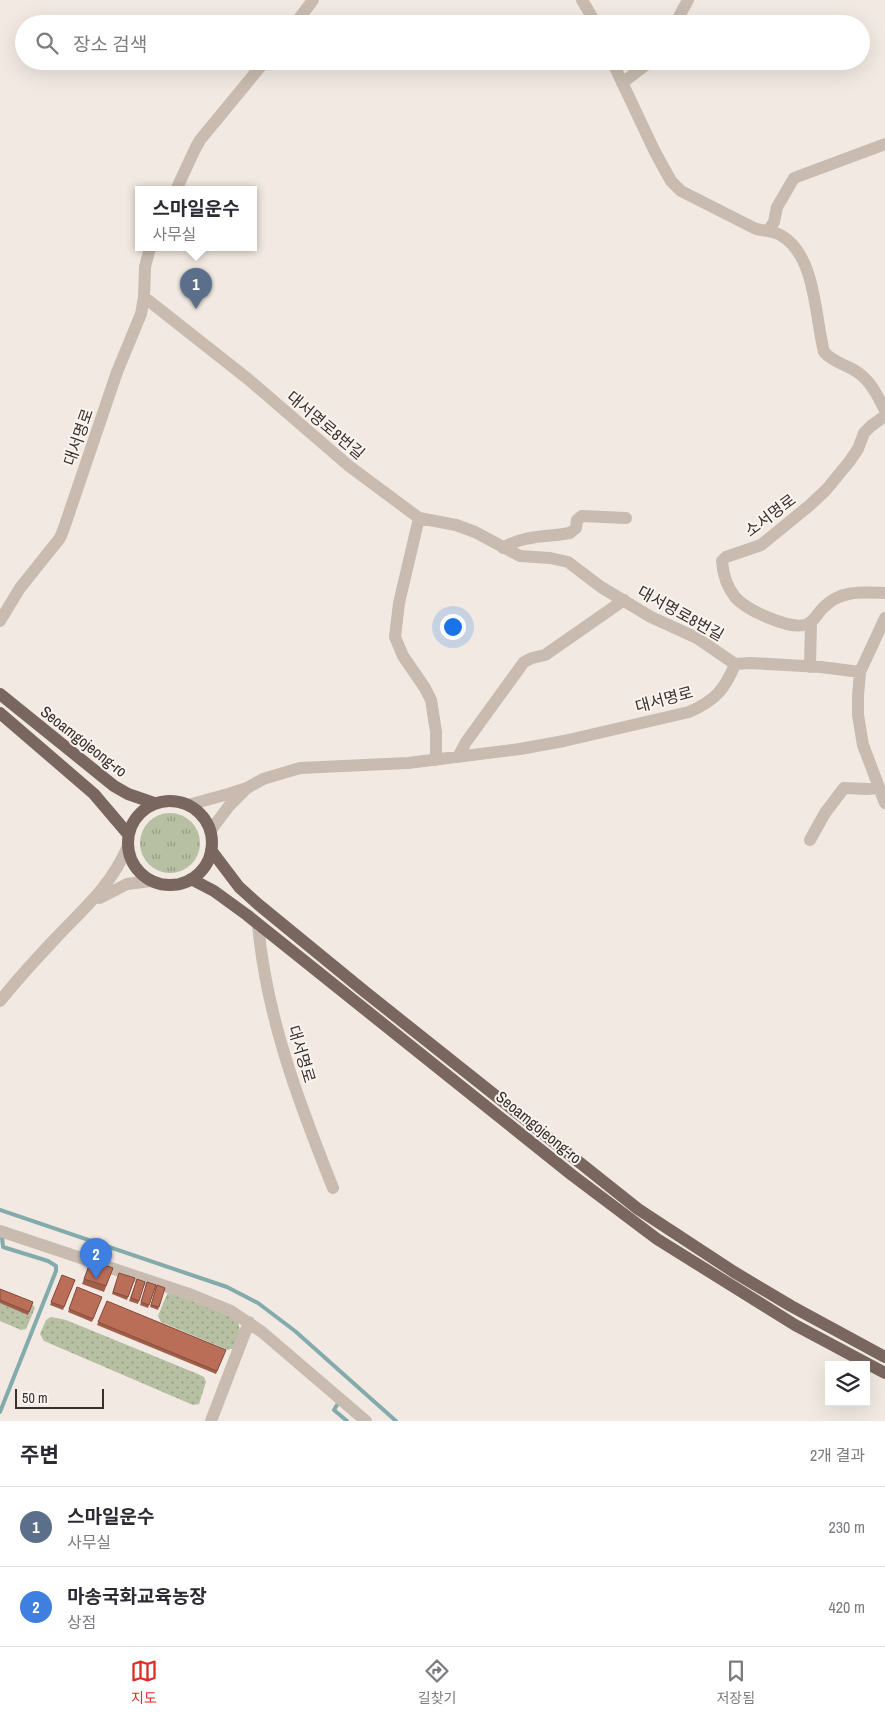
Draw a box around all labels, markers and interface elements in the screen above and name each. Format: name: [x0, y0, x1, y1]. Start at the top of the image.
search box: [15, 15, 870, 70]
icon: search: [33, 29, 61, 57]
text: 장소 검색: [73, 31, 147, 57]
popup: [135, 186, 257, 251]
text: 스마일운수: [152, 195, 240, 221]
text: 사무실: [152, 223, 196, 245]
pin: 1: [180, 268, 212, 309]
street label: 대서명로8번길: [282, 386, 370, 464]
street label: 대서명로: [58, 405, 98, 468]
street label: 소서명로: [740, 488, 800, 542]
street label: 대서명로8번길: [634, 580, 728, 646]
your location: [440, 614, 466, 640]
street label: 대서명로: [633, 681, 696, 717]
street label: Seoamgojeong-ro: [36, 700, 132, 782]
street label: 대서명로: [283, 1023, 321, 1086]
street label: Seoamgojeong-ro: [492, 1086, 586, 1168]
pin: 2: [80, 1238, 112, 1279]
map controls: [825, 1361, 870, 1406]
button: layers: [825, 1361, 870, 1406]
scale bar: [15, 1386, 104, 1409]
text: 50 m: [22, 1389, 48, 1407]
text: 주변: [20, 1440, 59, 1469]
text: 2개 결과: [810, 1444, 865, 1466]
text: 스마일운수: [67, 1503, 154, 1529]
text: 1: [32, 1516, 40, 1538]
text: 230 m: [829, 1516, 865, 1538]
text: 사무실: [67, 1531, 111, 1553]
text: 마송국화교육농장: [67, 1583, 207, 1609]
text: 2: [32, 1596, 40, 1618]
text: 420 m: [829, 1596, 865, 1618]
text: 상점: [67, 1611, 96, 1633]
tab: 지도: [130, 1657, 158, 1707]
tab: 길찾기: [418, 1657, 457, 1707]
tab: 저장됨: [716, 1657, 755, 1707]

